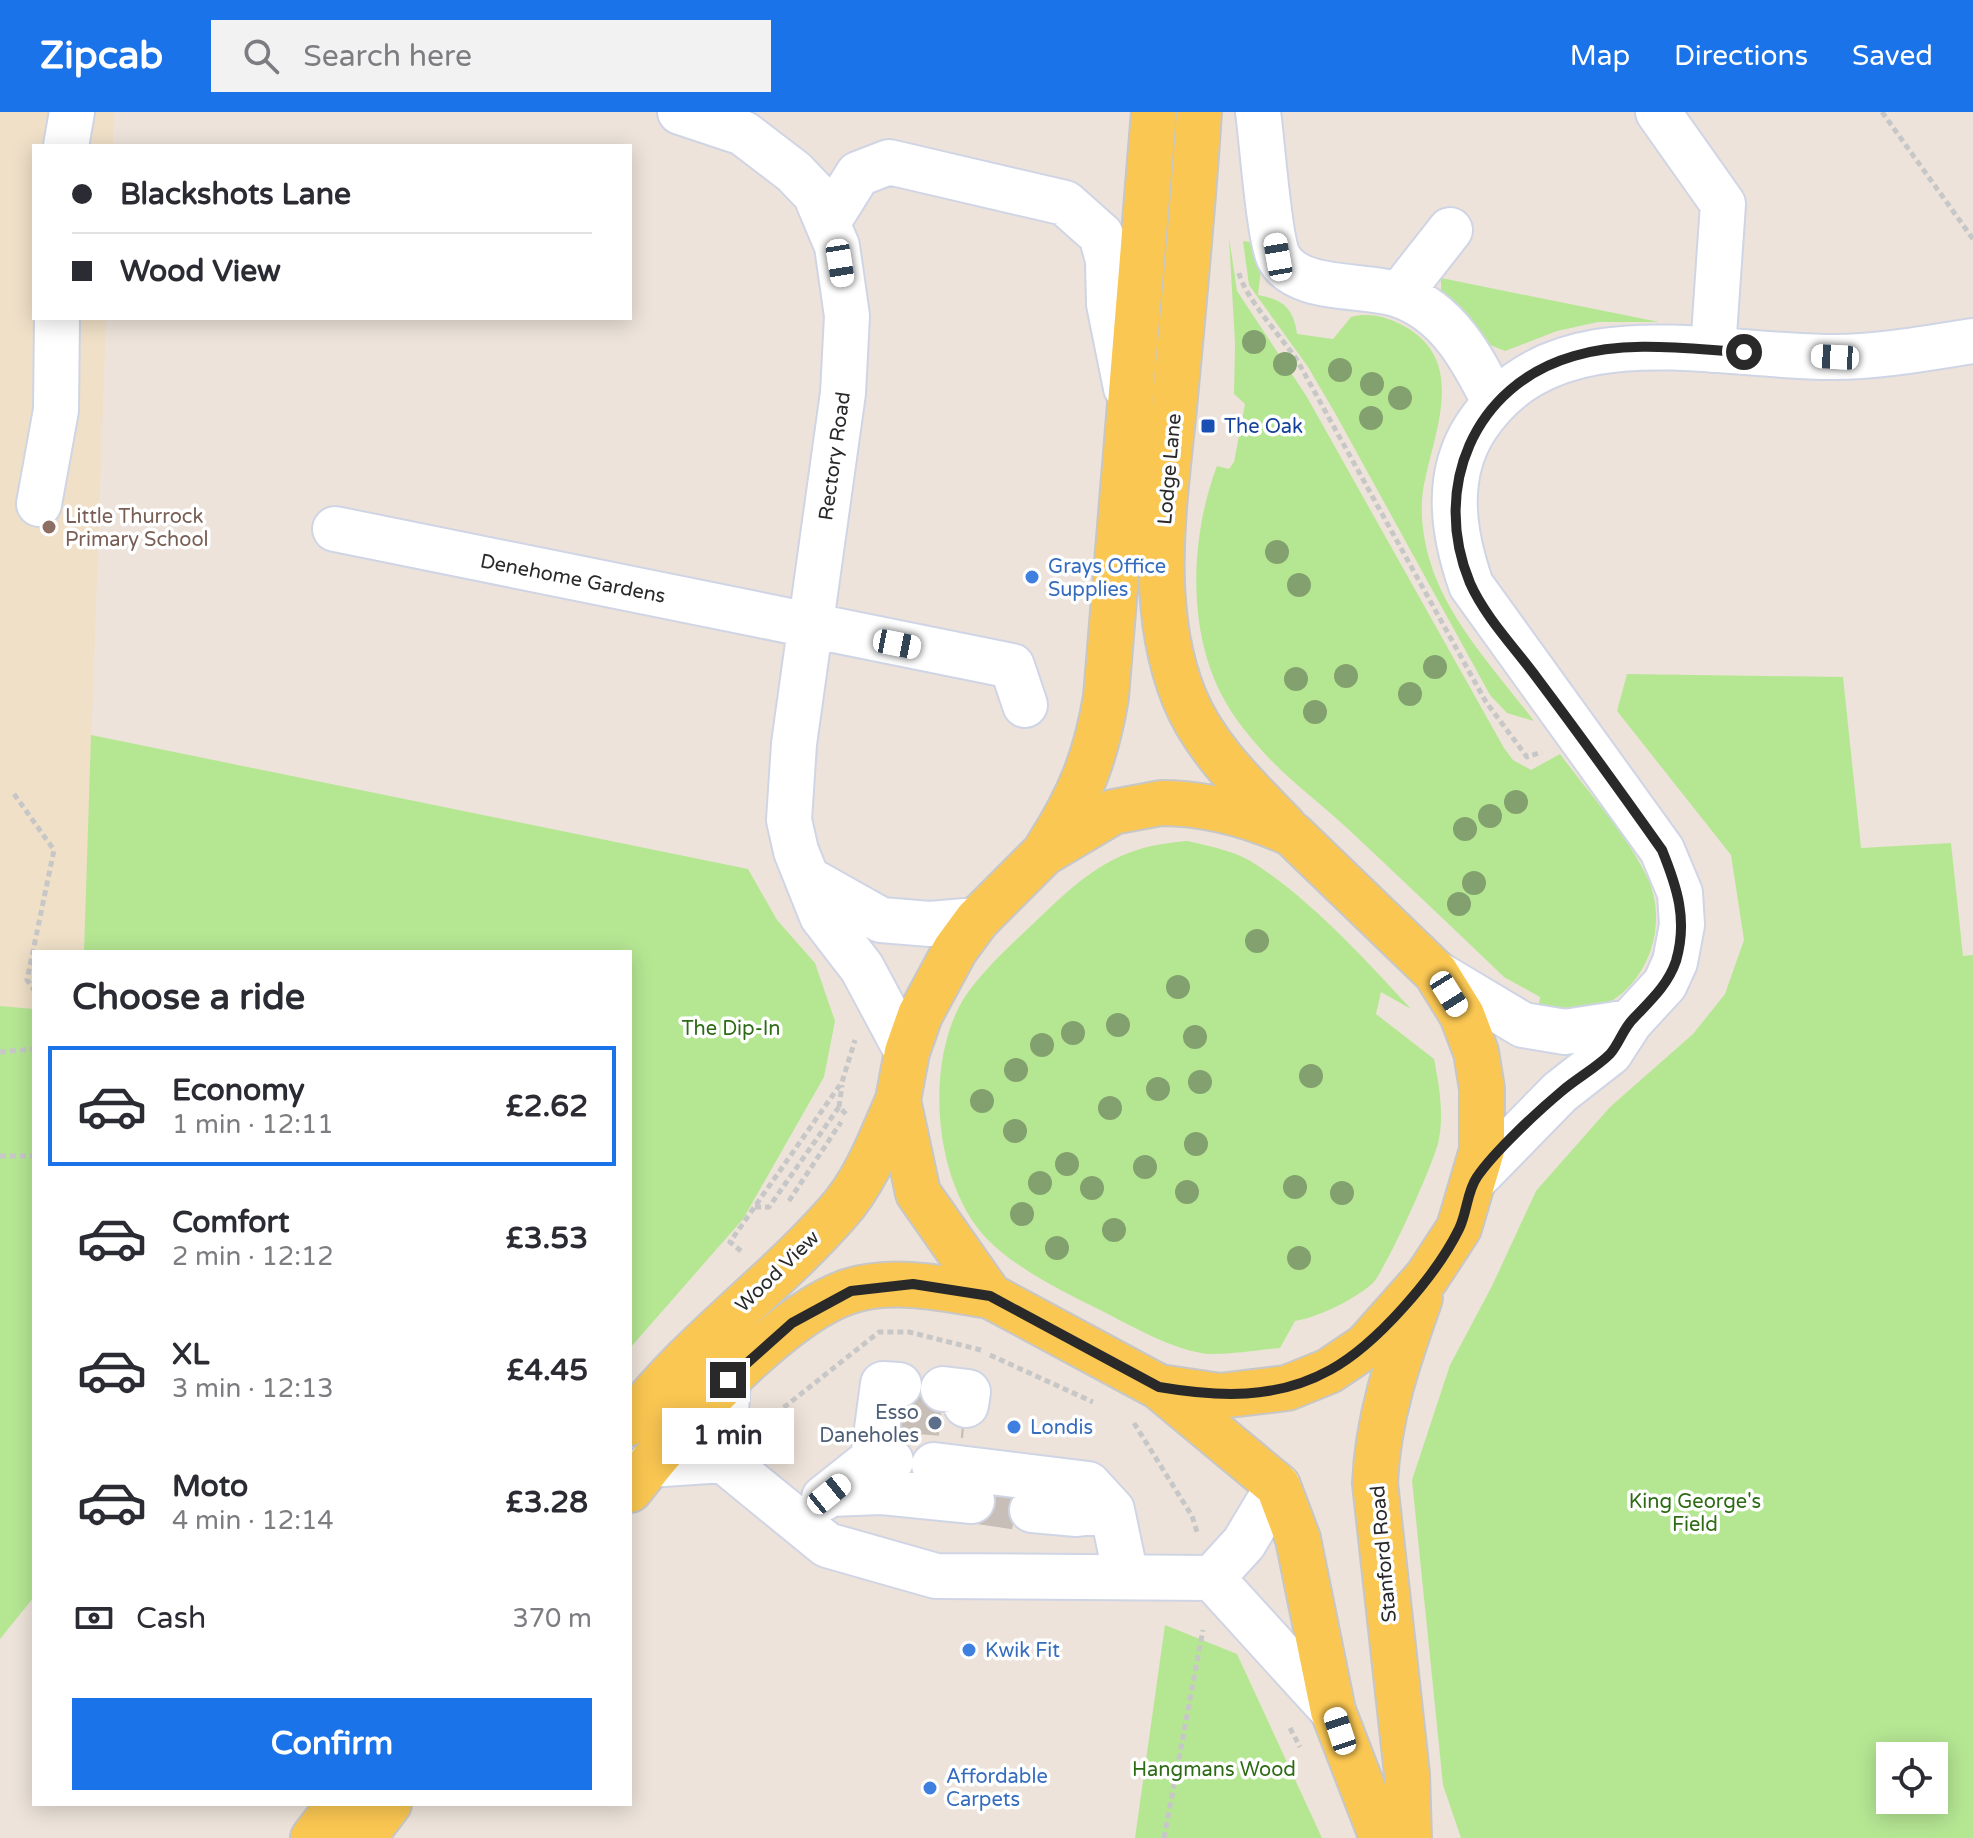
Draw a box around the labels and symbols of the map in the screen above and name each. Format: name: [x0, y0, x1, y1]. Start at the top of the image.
car: [1262, 231, 1294, 283]
car: [824, 237, 856, 289]
route start: [1726, 334, 1762, 370]
car: [1810, 344, 1860, 370]
street label: Rectory Road: [814, 390, 856, 522]
street label: Lodge Lane: [1153, 412, 1187, 526]
place label: The Oak: [1224, 415, 1303, 439]
marker: The Oak: [1199, 417, 1217, 435]
place label: Little Thurrock Primary School: [65, 505, 209, 552]
marker: Little Thurrock Primary School: [40, 518, 58, 536]
street label: Denehome Gardens: [478, 549, 667, 609]
place label: Grays Office Supplies: [1048, 555, 1166, 602]
marker: Grays Office Supplies: [1023, 568, 1041, 586]
car: [871, 628, 923, 660]
car: [1426, 967, 1472, 1021]
park label: The Dip-In: [681, 1017, 781, 1041]
street label: Wood View: [731, 1226, 825, 1318]
route end: [710, 1362, 746, 1398]
place label: Esso Daneholes: [819, 1401, 919, 1448]
callout: 1 min: [662, 1408, 794, 1464]
marker: Esso Daneholes: [926, 1414, 944, 1432]
place label: Londis: [1030, 1416, 1093, 1440]
marker: Londis: [1005, 1418, 1023, 1436]
car: [803, 1470, 855, 1518]
street label: Stanford Road: [1366, 1484, 1402, 1623]
park label: King George's Field: [1629, 1490, 1761, 1537]
place label: Kwik Fit: [985, 1639, 1060, 1663]
marker: Kwik Fit: [960, 1641, 978, 1659]
car: [1321, 1704, 1359, 1758]
park label: Hangmans Wood: [1132, 1758, 1296, 1782]
place label: Affordable Carpets: [946, 1765, 1048, 1812]
marker: Affordable Carpets: [921, 1779, 939, 1797]

